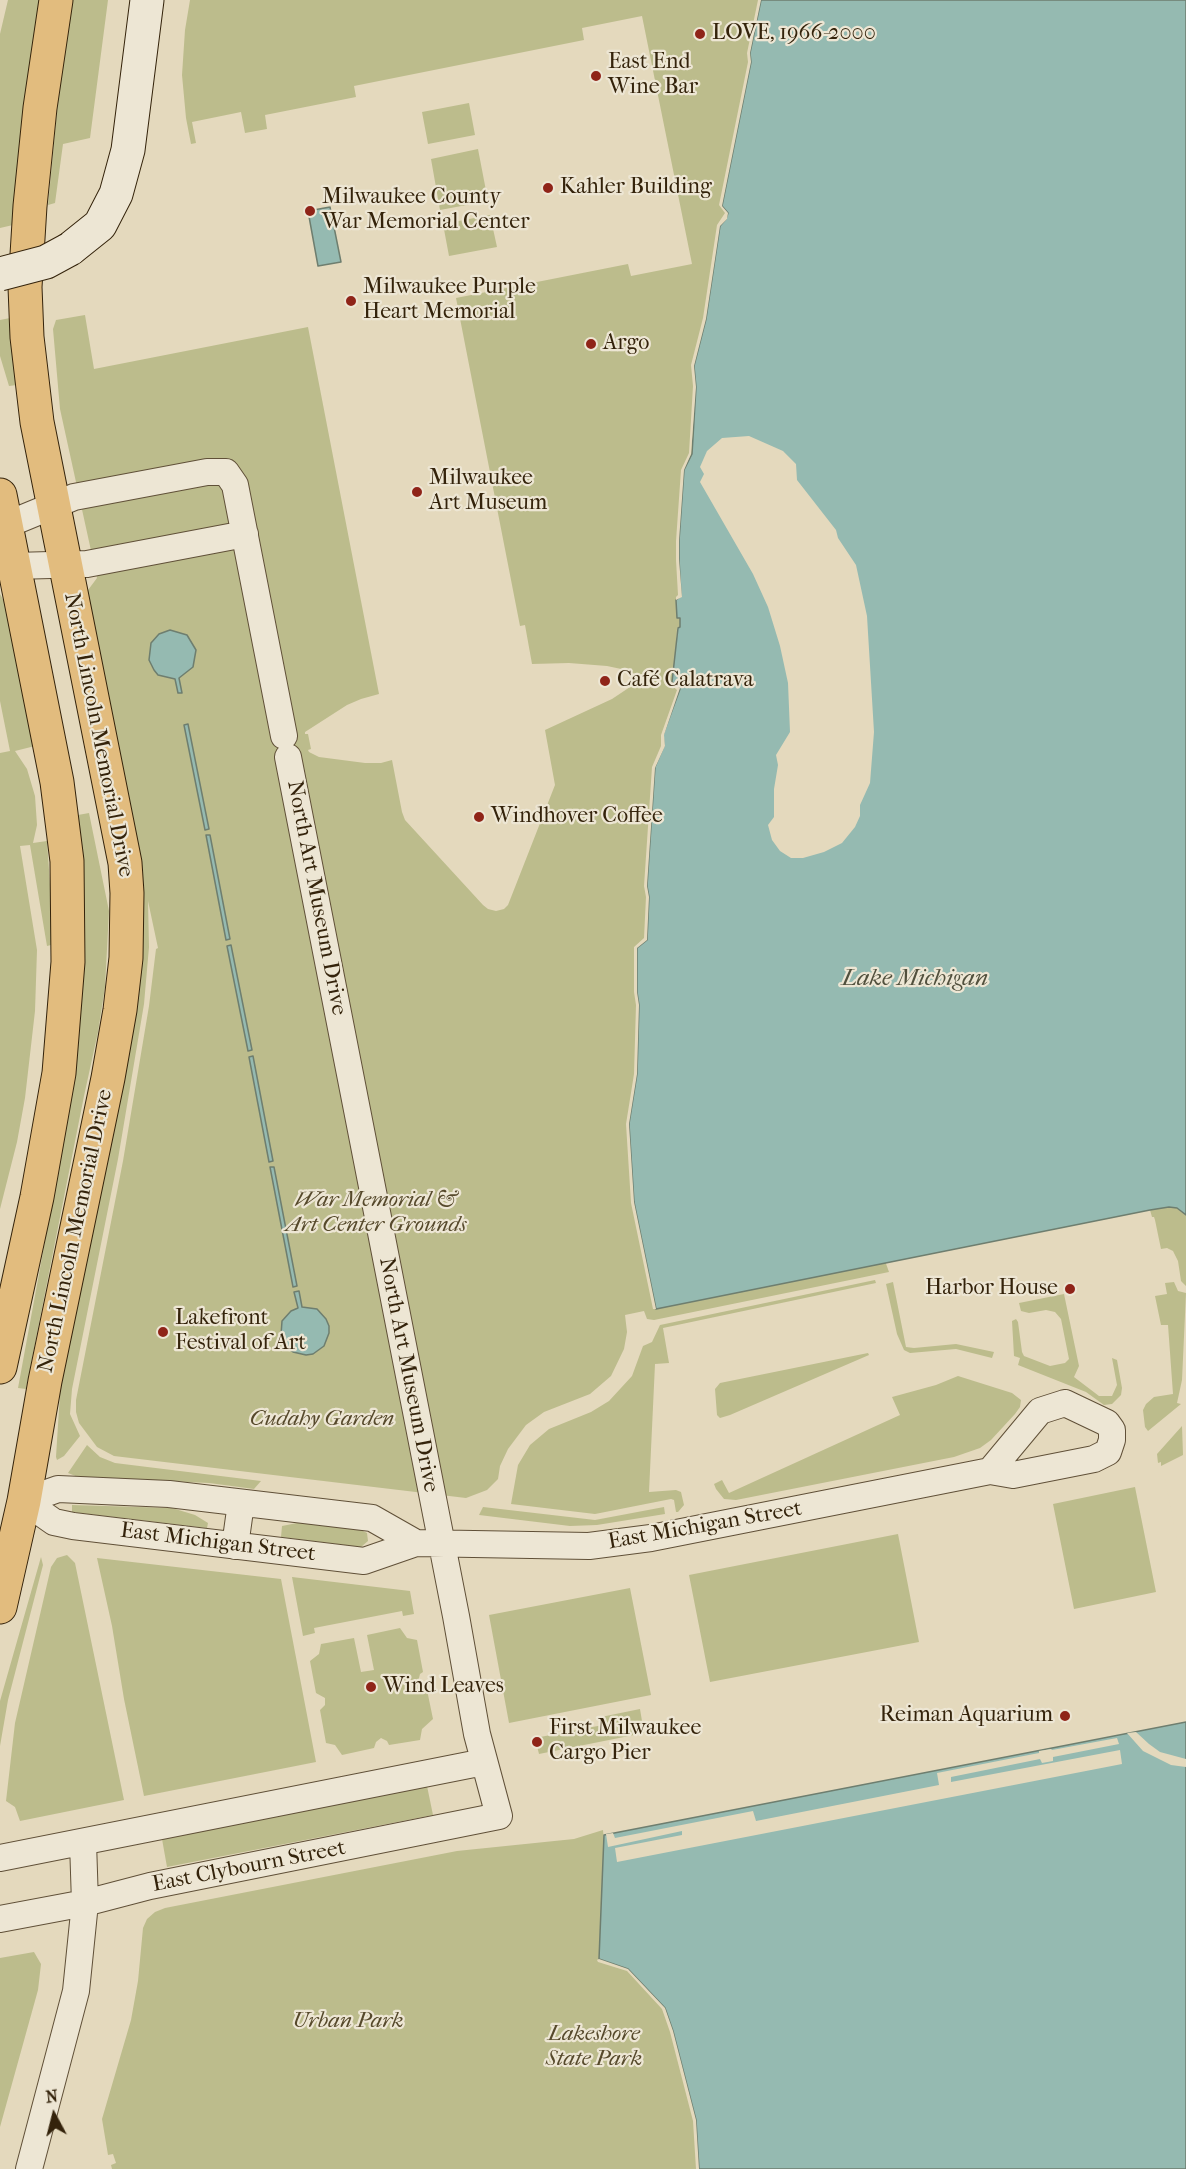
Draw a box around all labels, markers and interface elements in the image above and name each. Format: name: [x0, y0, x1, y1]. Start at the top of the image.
place label: LOVE, 1966-2000: [712, 21, 876, 47]
marker: LOVE, 1966-2000: [693, 27, 707, 41]
place label: East End Wine Bar: [608, 50, 698, 101]
marker: East End Wine Bar: [589, 69, 603, 83]
place label: Kahler Building: [560, 175, 712, 201]
marker: Kahler Building: [541, 181, 555, 195]
place label: Milwaukee County War Memorial Center: [322, 185, 530, 236]
marker: Milwaukee County War Memorial Center: [303, 204, 317, 218]
place label: Milwaukee Purple Heart Memorial: [363, 275, 536, 326]
marker: Milwaukee Purple Heart Memorial: [344, 294, 358, 308]
place label: Argo: [603, 331, 649, 357]
marker: Argo: [584, 337, 598, 351]
place label: Milwaukee Art Museum: [429, 466, 547, 518]
marker: Milwaukee Art Museum: [410, 485, 424, 499]
street label: North Lincoln Memorial Drive: [57, 591, 139, 879]
place label: Café Calatrava: [617, 668, 754, 694]
marker: Café Calatrava: [598, 674, 612, 688]
street label: North Art Museum Drive: [280, 778, 352, 1018]
place label: Windhover Coffee: [491, 804, 663, 830]
marker: Windhover Coffee: [472, 810, 486, 824]
water label: Lake Michigan: [842, 965, 988, 993]
street label: North Lincoln Memorial Drive: [33, 1087, 119, 1375]
park label: War Memorial & Art Center Grounds: [286, 1188, 466, 1240]
street label: North Art Museum Drive: [372, 1255, 444, 1495]
place label: Harbor House: [925, 1276, 1058, 1302]
marker: Harbor House: [1063, 1282, 1077, 1296]
place label: Lakefront Festival of Art: [175, 1306, 306, 1358]
marker: Lakefront Festival of Art: [156, 1325, 170, 1339]
park label: Cudahy Garden: [250, 1407, 394, 1433]
street label: East Michigan Street: [606, 1496, 804, 1556]
street label: East Michigan Street: [119, 1518, 317, 1568]
place label: Wind Leaves: [383, 1674, 504, 1700]
marker: Wind Leaves: [364, 1680, 378, 1694]
place label: Reiman Aquarium: [879, 1703, 1053, 1729]
marker: Reiman Aquarium: [1058, 1709, 1072, 1723]
place label: First Milwaukee Cargo Pier: [549, 1716, 701, 1768]
marker: First Milwaukee Cargo Pier: [530, 1735, 544, 1749]
street label: East Clybourn Street: [150, 1835, 348, 1899]
park label: Urban Park: [292, 2009, 404, 2035]
park label: Lakeshore State Park: [546, 2022, 642, 2074]
north arrow: [24, 2085, 84, 2145]
text: N: [45, 2086, 59, 2107]

